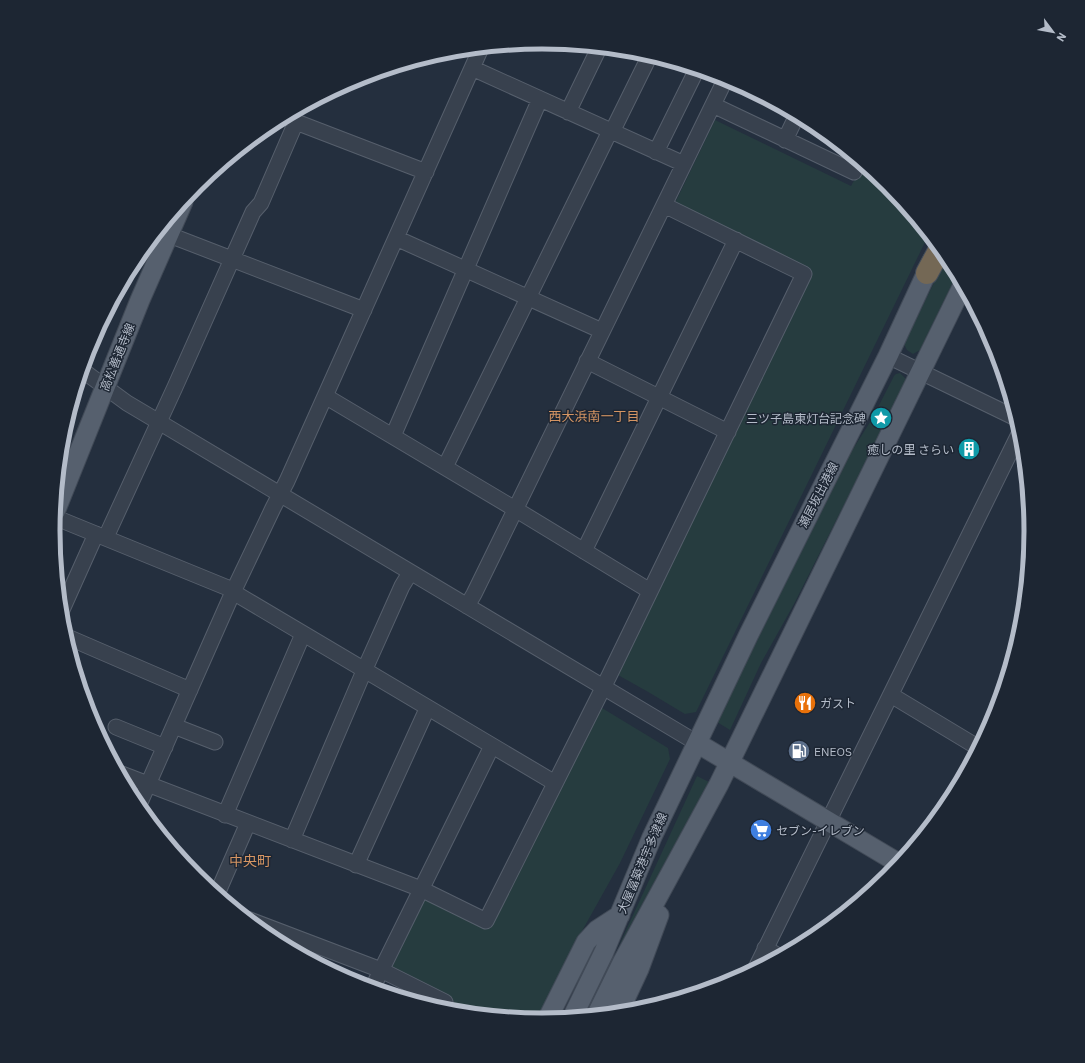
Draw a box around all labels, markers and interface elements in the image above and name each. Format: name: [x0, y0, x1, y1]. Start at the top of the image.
north arrow: [1033, 12, 1073, 52]
text: N: [1053, 30, 1070, 44]
street label: 高松善通寺線: [97, 321, 137, 393]
place icon: 三ツ子島東灯台記念碑: [868, 405, 894, 431]
district label: 西大浜南一丁目: [548, 408, 640, 425]
place label: 三ツ子島東灯台記念碑: [746, 411, 866, 426]
building icon: 癒しの里 さらい: [956, 436, 982, 462]
place label: 癒しの里 さらい: [867, 442, 954, 457]
street label: 瀬居坂出港線: [795, 460, 841, 530]
restaurant icon: ガスト: [792, 690, 818, 716]
place label: ガスト: [820, 696, 856, 711]
fuel station icon: ENEOS: [786, 738, 812, 764]
place label: ENEOS: [814, 744, 852, 759]
street label: 大屋冨築港宇多津線: [614, 810, 670, 916]
supermarket icon: セブン-イレブン: [748, 817, 774, 843]
place label: セブン-イレブン: [776, 823, 865, 838]
district label: 中央町: [229, 852, 271, 870]

